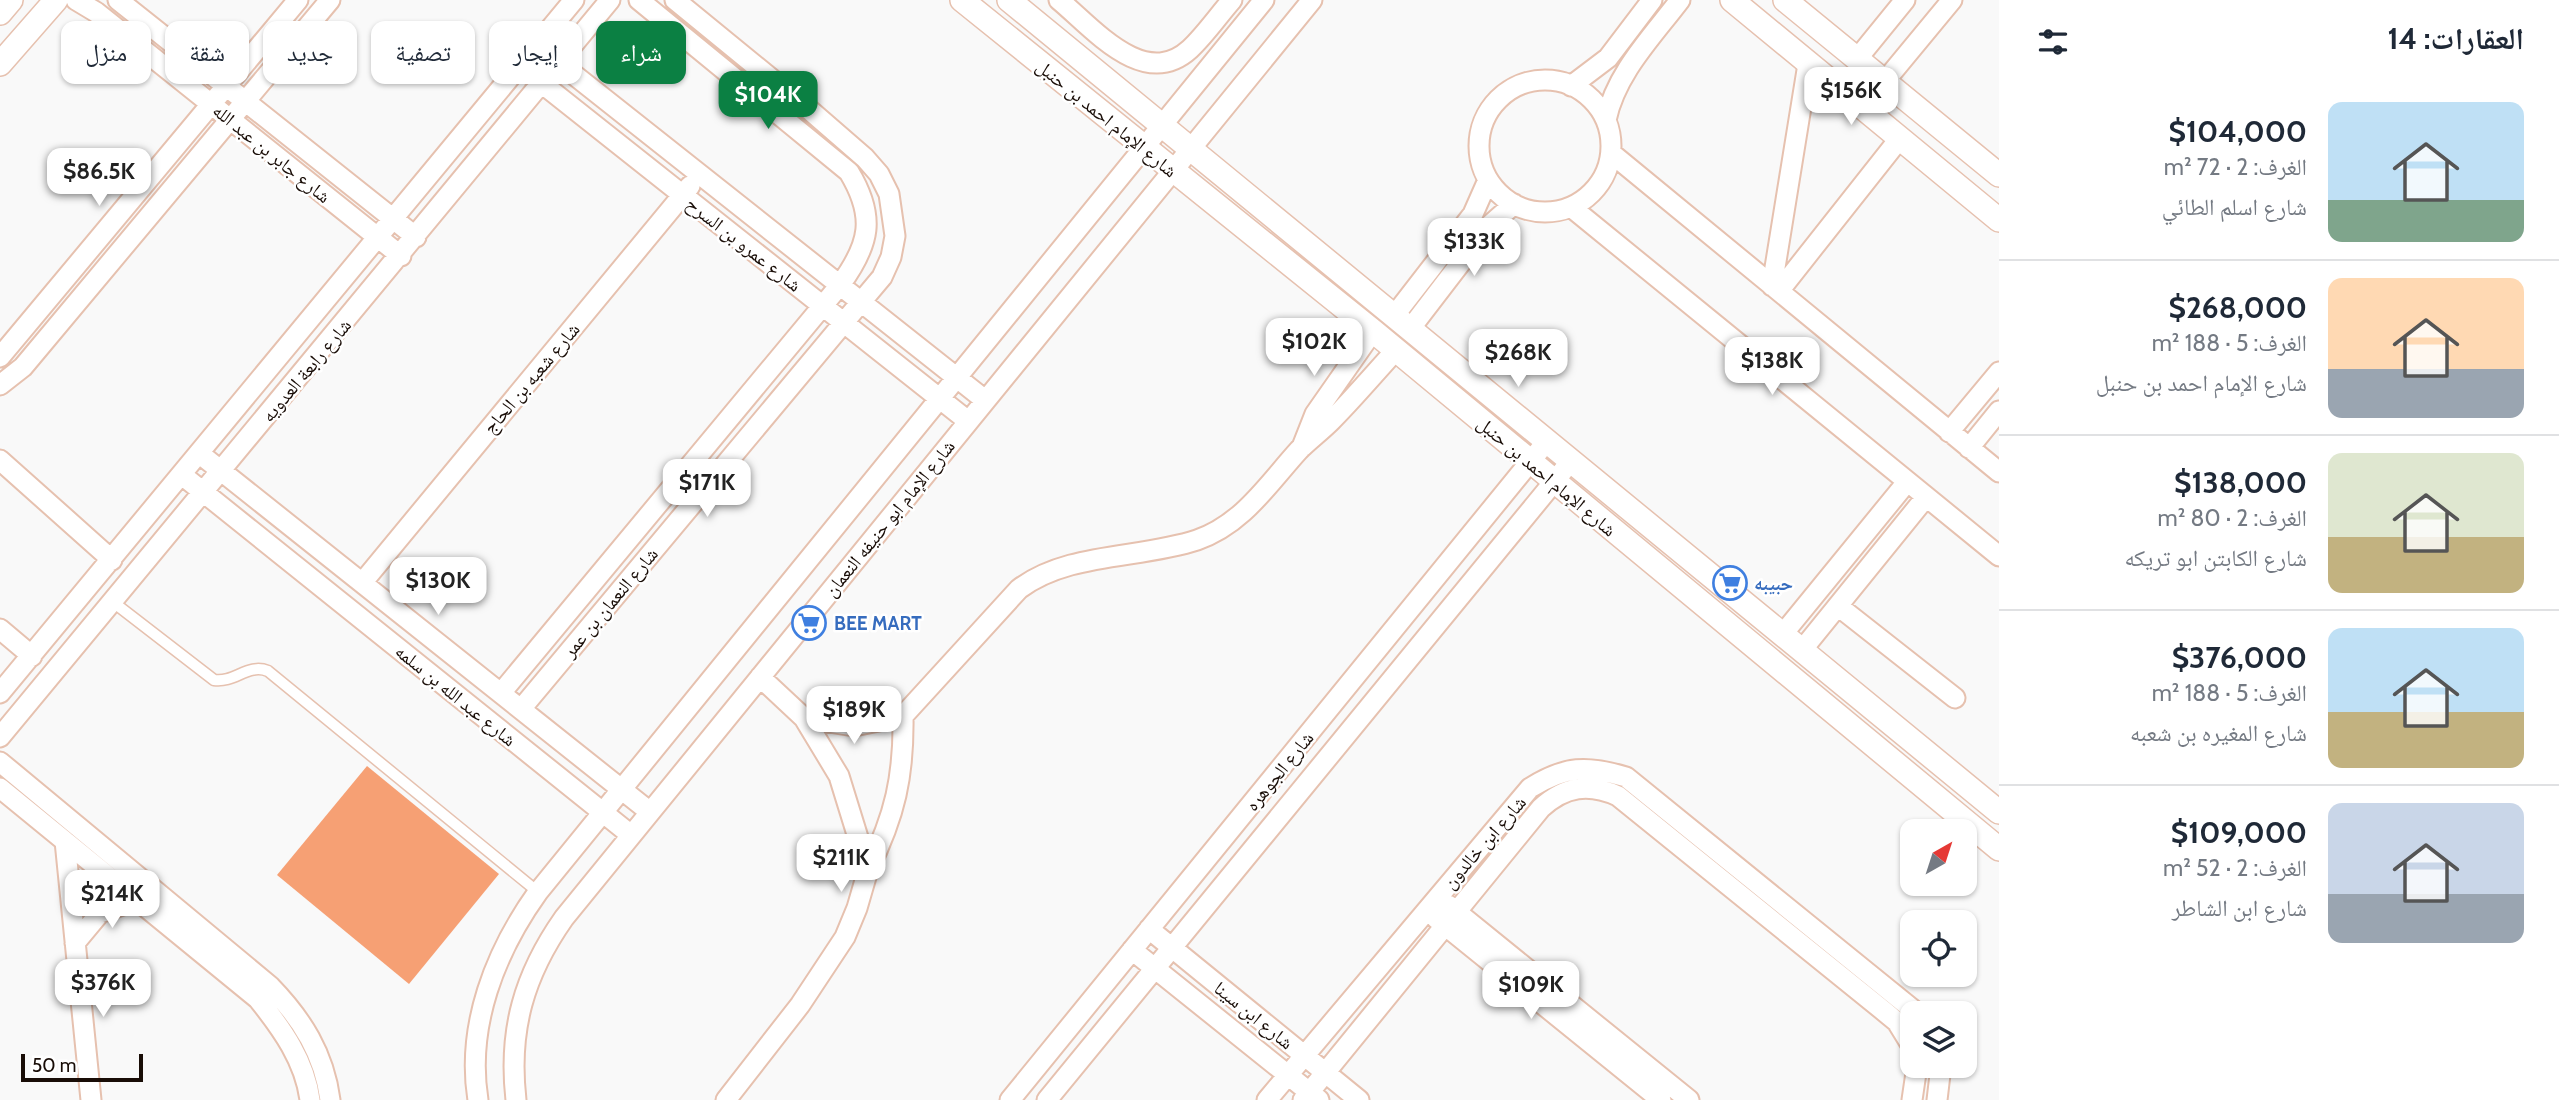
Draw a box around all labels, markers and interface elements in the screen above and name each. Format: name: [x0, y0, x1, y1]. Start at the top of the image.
text: العقارات: 14: [2387, 20, 2524, 57]
chip: منزل: [61, 21, 151, 84]
chip: شقة: [165, 21, 249, 84]
chip: جديد: [263, 21, 357, 84]
chip: تصفية: [371, 21, 475, 84]
chip: إيجار: [489, 21, 582, 84]
chip: شراء: [596, 21, 686, 84]
icon: filters: [2034, 23, 2072, 61]
street label: شارع الإمام احمد بن حنبل: [1030, 55, 1182, 184]
pin: $156K: [1802, 68, 1900, 127]
pin: $104K: [719, 72, 817, 131]
text: $156K: [1820, 76, 1882, 104]
text: $104K: [735, 80, 801, 108]
street label: شارع جابر بن عبد الله: [208, 99, 335, 208]
text: $104,000: [2168, 113, 2307, 150]
icon: home: [2384, 130, 2468, 214]
pin: $86.5K: [42, 148, 156, 208]
text: الغرف: 2 · 72 m²: [2164, 153, 2307, 181]
text: $86.5K: [63, 157, 135, 185]
street label: شارع عمرو بن السرح: [681, 192, 806, 297]
text: شارع اسلم الطائي: [2162, 193, 2307, 221]
pin: $133K: [1425, 218, 1523, 278]
text: $133K: [1443, 227, 1505, 255]
text: $268,000: [2169, 289, 2307, 326]
icon: home: [2384, 306, 2468, 390]
street label: شارع رابعة العدويه: [257, 314, 356, 427]
street label: شارع شعبه بن الحاج: [478, 318, 585, 439]
pin: $102K: [1265, 318, 1363, 378]
text: $102K: [1282, 327, 1346, 355]
text: الغرف: 5 · 188 m²: [2152, 329, 2307, 357]
pin: $268K: [1469, 330, 1567, 389]
text: $268K: [1485, 338, 1551, 366]
pin: $138K: [1723, 338, 1821, 397]
text: $138K: [1741, 346, 1803, 374]
text: شارع الإمام احمد بن حنبل: [2096, 369, 2307, 397]
street label: شارع الإمام احمد بن حنبل: [1471, 411, 1621, 543]
street label: شارع الإمام ابو حنيفه النعمان: [819, 435, 961, 603]
pin: $171K: [658, 460, 756, 519]
text: $138,000: [2174, 464, 2307, 501]
text: $171K: [679, 468, 735, 496]
icon: home: [2384, 481, 2468, 565]
text: الغرف: 2 · 80 m²: [2157, 504, 2307, 532]
street label: شارع النعمان بن عمر: [557, 543, 663, 663]
text: شارع الكابتن ابو تريكه: [2124, 544, 2307, 572]
pin: $130K: [389, 558, 487, 617]
supermarket icon: حبيبه: [1711, 564, 1749, 602]
text: $130K: [406, 566, 470, 594]
place label: حبيبه: [1754, 572, 1793, 595]
supermarket icon: BEE MART: [790, 604, 828, 642]
place label: BEE MART: [834, 612, 922, 635]
text: $376,000: [2172, 639, 2307, 676]
street label: شارع عبد الله بن سلمه: [391, 640, 521, 751]
icon: home: [2384, 656, 2468, 740]
text: الغرف: 5 · 188 m²: [2152, 679, 2307, 707]
pin: $189K: [805, 686, 903, 746]
text: $189K: [822, 695, 886, 723]
text: شارع المغيره بن شعبه: [2130, 719, 2307, 747]
street label: شارع الجوهره: [1240, 727, 1318, 816]
street label: شارع ابن خالدون: [1438, 791, 1531, 893]
text: $109,000: [2171, 814, 2307, 851]
north arrow: [1900, 819, 1978, 896]
map controls: [1900, 819, 1977, 1078]
icon: home: [2384, 831, 2468, 915]
pin: $211K: [792, 834, 890, 894]
text: $211K: [813, 843, 869, 871]
text: الغرف: 2 · 52 m²: [2163, 854, 2307, 882]
pin: $214K: [63, 870, 161, 930]
text: $214K: [81, 879, 143, 907]
text: شارع ابن الشاطر: [2172, 894, 2307, 922]
button: locate: [1900, 910, 1977, 987]
pin: $376K: [54, 960, 152, 1019]
pin: $109K: [1482, 962, 1580, 1021]
text: $376K: [71, 968, 135, 996]
text: $109K: [1498, 970, 1564, 998]
street label: شارع ابن سينا: [1209, 976, 1298, 1054]
button: layers: [1900, 1001, 1977, 1078]
scale bar: [21, 1051, 144, 1083]
text: 50 m: [32, 1054, 76, 1077]

